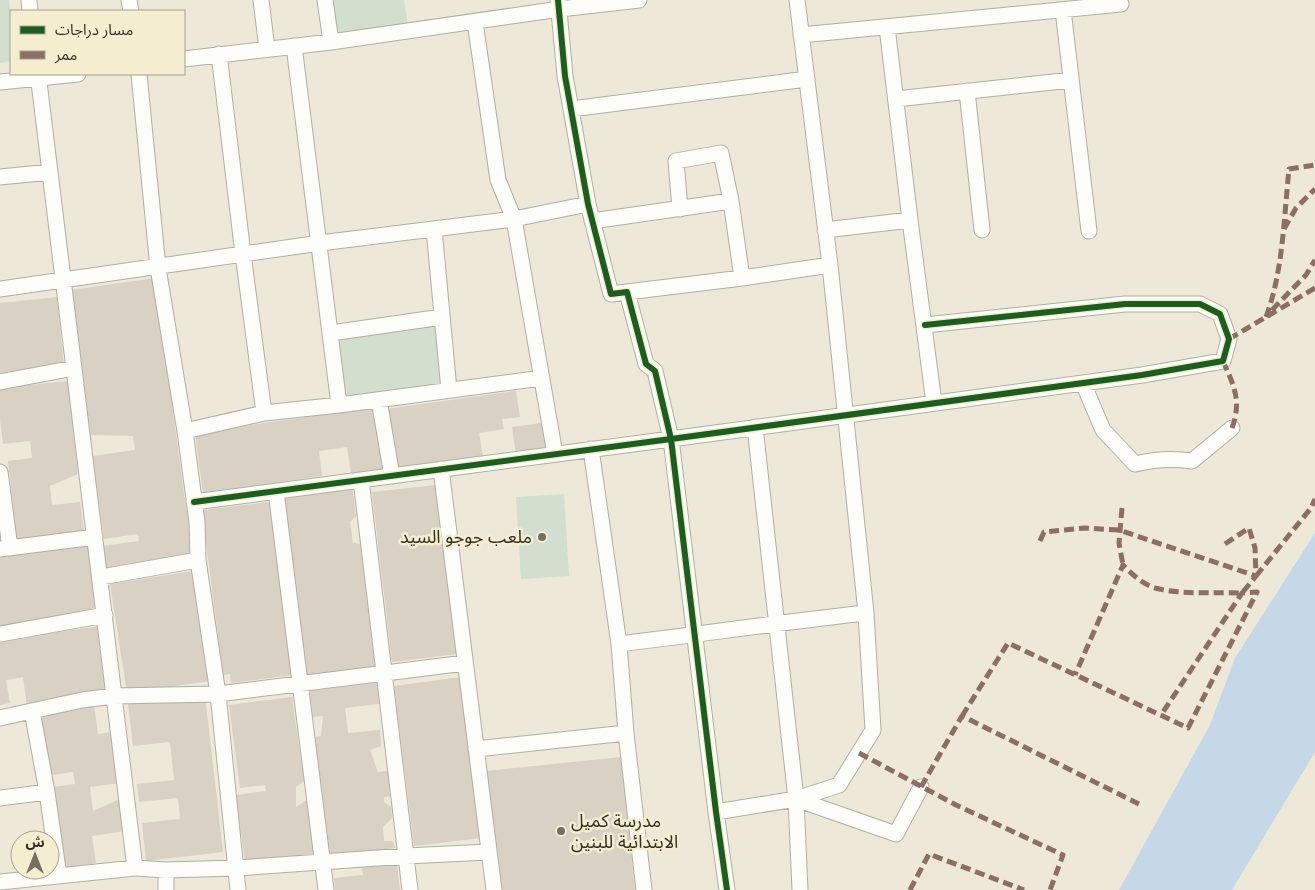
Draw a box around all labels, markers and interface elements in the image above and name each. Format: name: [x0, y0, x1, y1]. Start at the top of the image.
legend: [10, 10, 185, 75]
text: مسار دراجات: [55, 20, 133, 39]
text: ممر: [54, 45, 78, 64]
place label: ملعب جوجو السيد: [400, 525, 532, 548]
marker: ملعب جوجو السيد: [536, 531, 548, 543]
place label: مدرسة كميل الابتدائية للبنين: [571, 809, 678, 853]
marker: مدرسة كميل الابتدائية للبنين: [555, 825, 567, 837]
north arrow: [10, 830, 60, 880]
text: ش: [25, 833, 45, 851]

